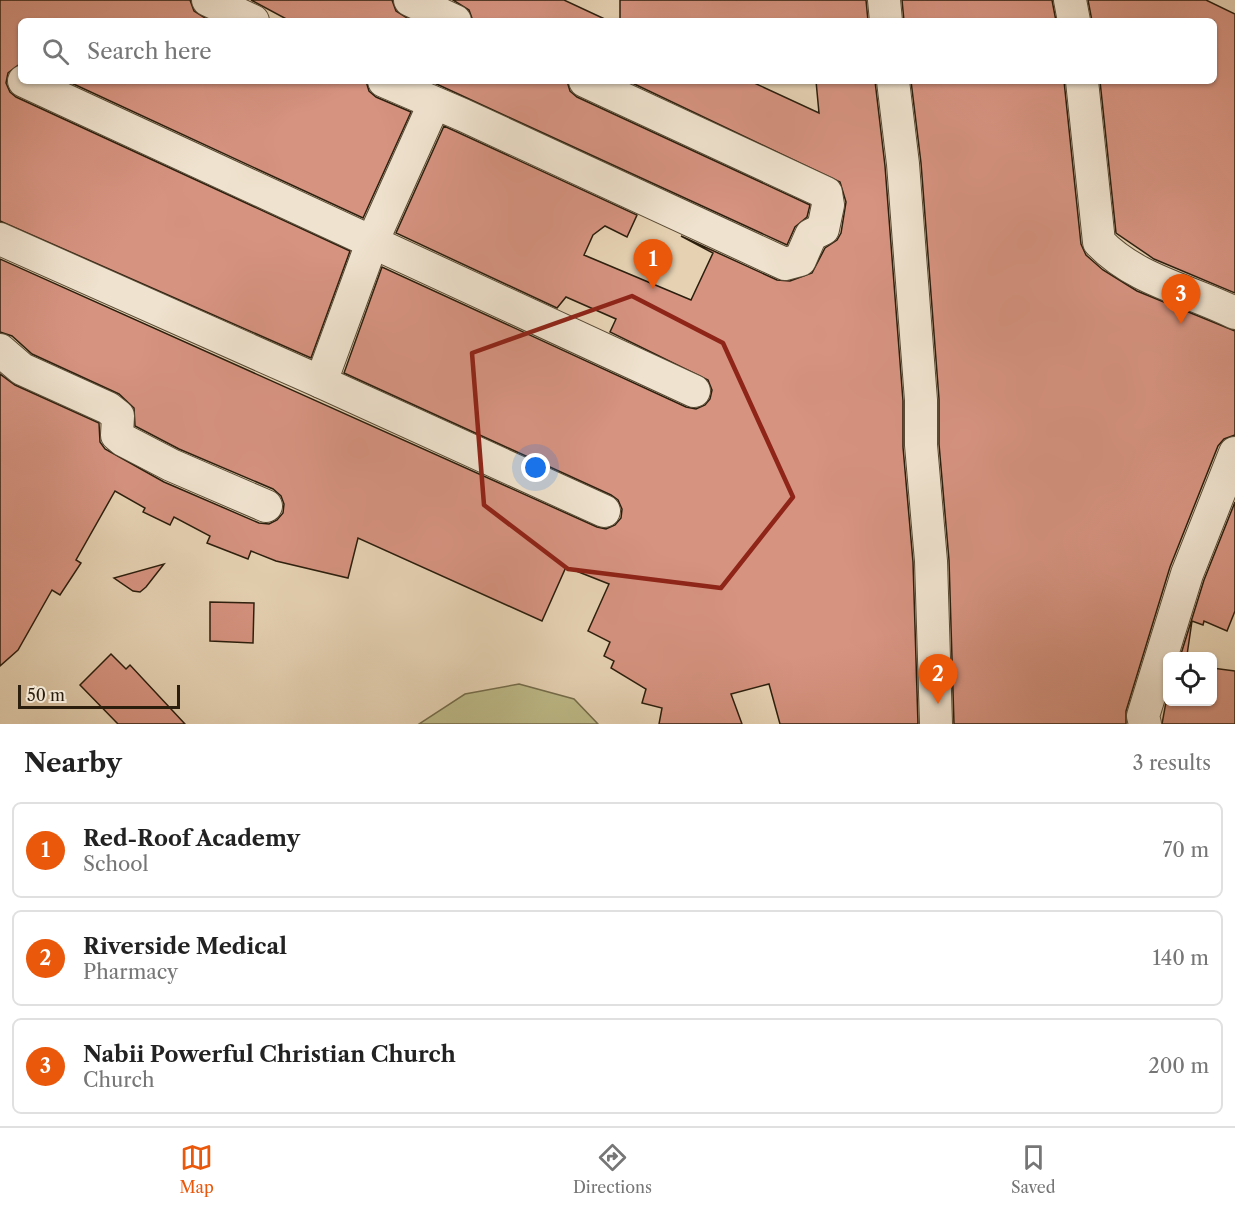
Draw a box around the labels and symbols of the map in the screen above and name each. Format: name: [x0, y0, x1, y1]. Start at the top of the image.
pin: 1: [634, 240, 672, 289]
pin: 3: [1162, 274, 1200, 324]
your location: [521, 453, 550, 482]
pin: 2: [918, 654, 958, 704]
scale bar: [18, 682, 180, 710]

